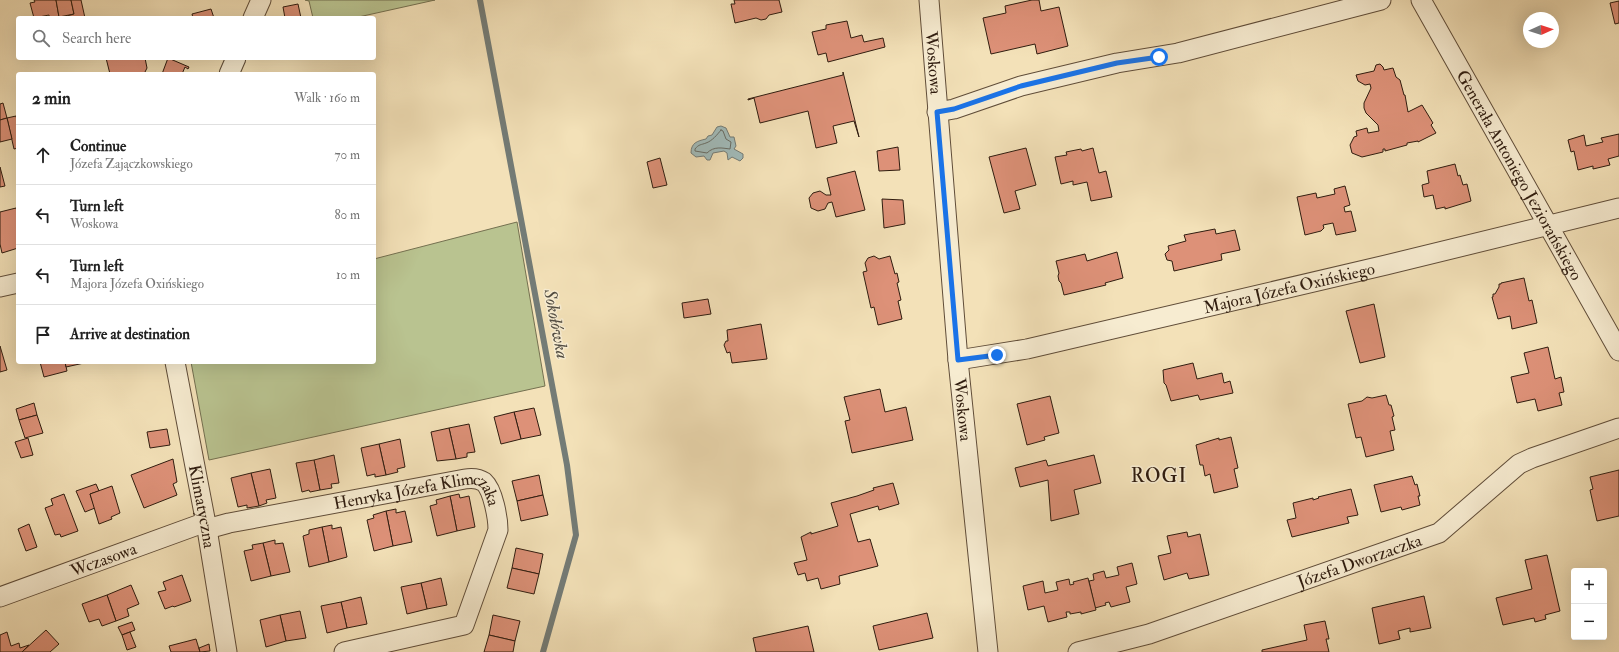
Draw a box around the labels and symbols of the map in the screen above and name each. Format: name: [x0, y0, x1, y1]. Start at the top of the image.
north arrow: [1523, 12, 1559, 48]
street label: Woskowa: [921, 29, 947, 96]
route start: [1150, 48, 1168, 66]
street label: Generała Antoniego Jeziorańskiego: [1452, 66, 1587, 284]
street label: Majora Józefa Oxińskiego: [1201, 257, 1377, 318]
water label: Sokołówka: [538, 286, 574, 361]
route end: [988, 346, 1006, 364]
street label: Woskowa: [949, 376, 977, 443]
street label: Klimatyczna: [184, 463, 221, 551]
district label: ROGI: [1131, 464, 1187, 488]
text: Henryka Józefa Klimczaka: [332, 468, 505, 514]
street label: Henryka Józefa Klimczaka: [321, 494, 501, 524]
street label: Józefa Dworzaczka: [1293, 529, 1425, 593]
street label: Wczasowa: [66, 537, 140, 581]

